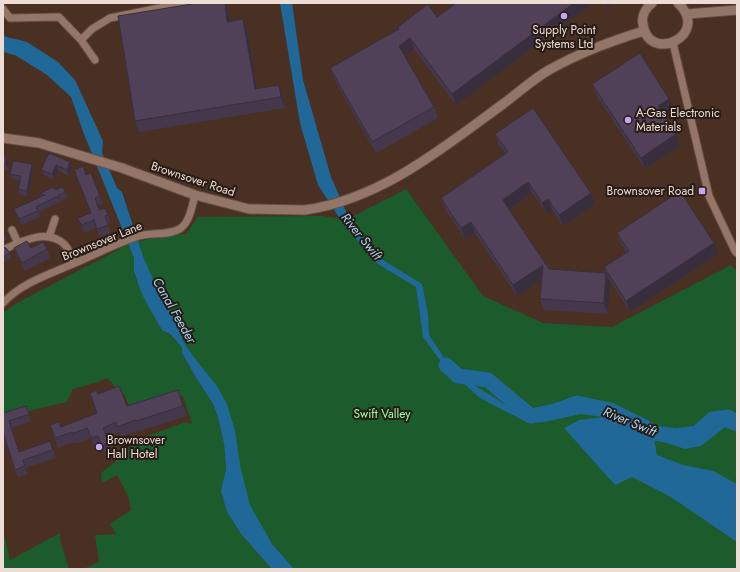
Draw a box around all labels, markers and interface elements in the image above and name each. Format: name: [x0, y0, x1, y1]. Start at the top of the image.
marker: Supply Point Systems Ltd: [559, 11, 569, 21]
place label: Supply Point Systems Ltd: [532, 21, 596, 53]
place label: A-Gas Electronic Materials: [636, 104, 720, 136]
marker: A-Gas Electronic Materials: [623, 115, 633, 125]
street label: Brownsover Road: [149, 157, 237, 201]
place label: Brownsover Road: [606, 182, 694, 200]
marker: Brownsover Road: [697, 186, 707, 196]
water label: River Swift: [337, 209, 387, 265]
street label: Brownsover Lane: [59, 217, 145, 265]
water label: Canal Feeder: [148, 274, 201, 347]
water label: River Swift: [600, 402, 660, 441]
park label: Swift Valley: [353, 405, 411, 423]
place label: Brownsover Hall Hotel: [107, 431, 166, 463]
marker: Brownsover Hall Hotel: [94, 442, 104, 452]

